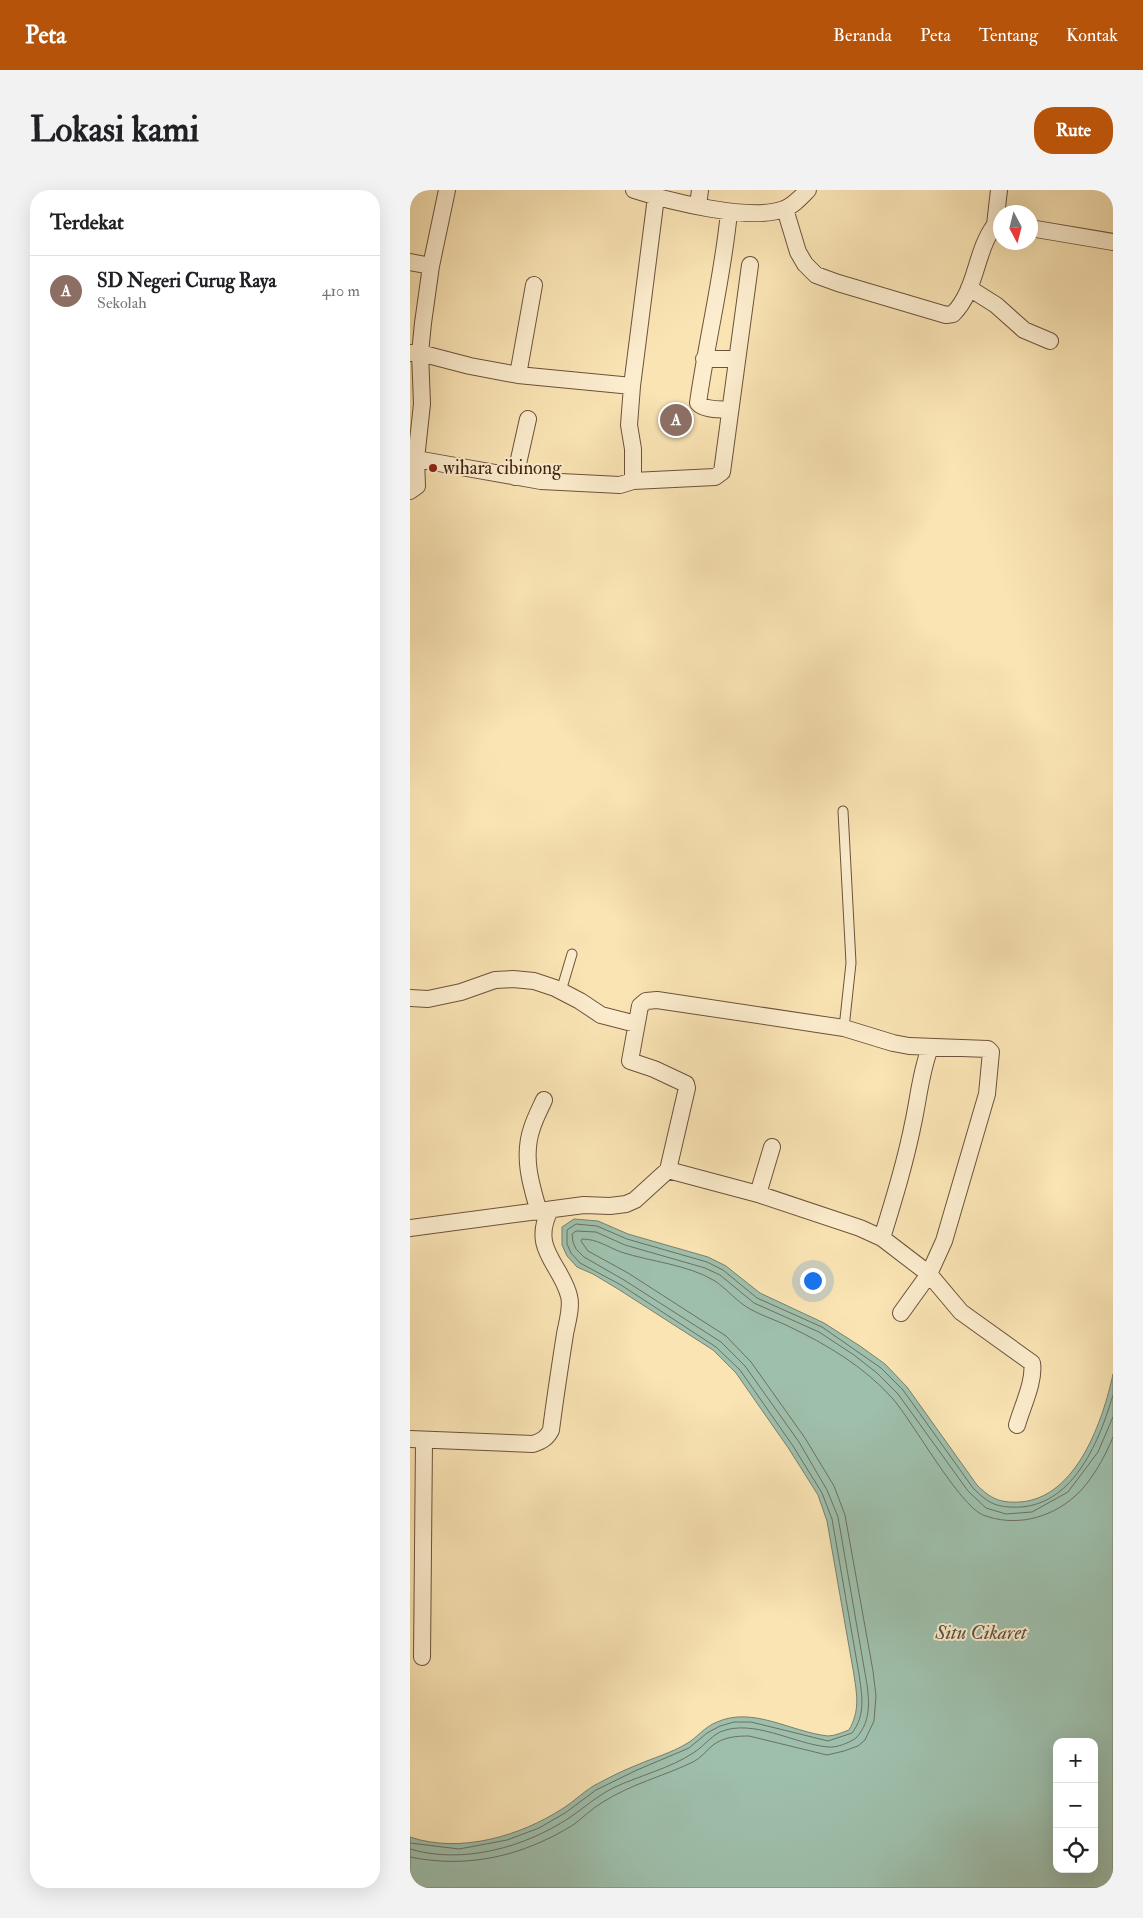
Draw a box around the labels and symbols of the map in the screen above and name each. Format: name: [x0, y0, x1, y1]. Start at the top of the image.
north arrow: [993, 205, 1038, 250]
pin: A: [660, 401, 692, 439]
place label: wihara cibinong: [443, 456, 562, 480]
marker: wihara cibinong: [427, 462, 439, 474]
your location: [800, 1268, 826, 1294]
water label: Situ Cikaret: [934, 1620, 1028, 1645]

